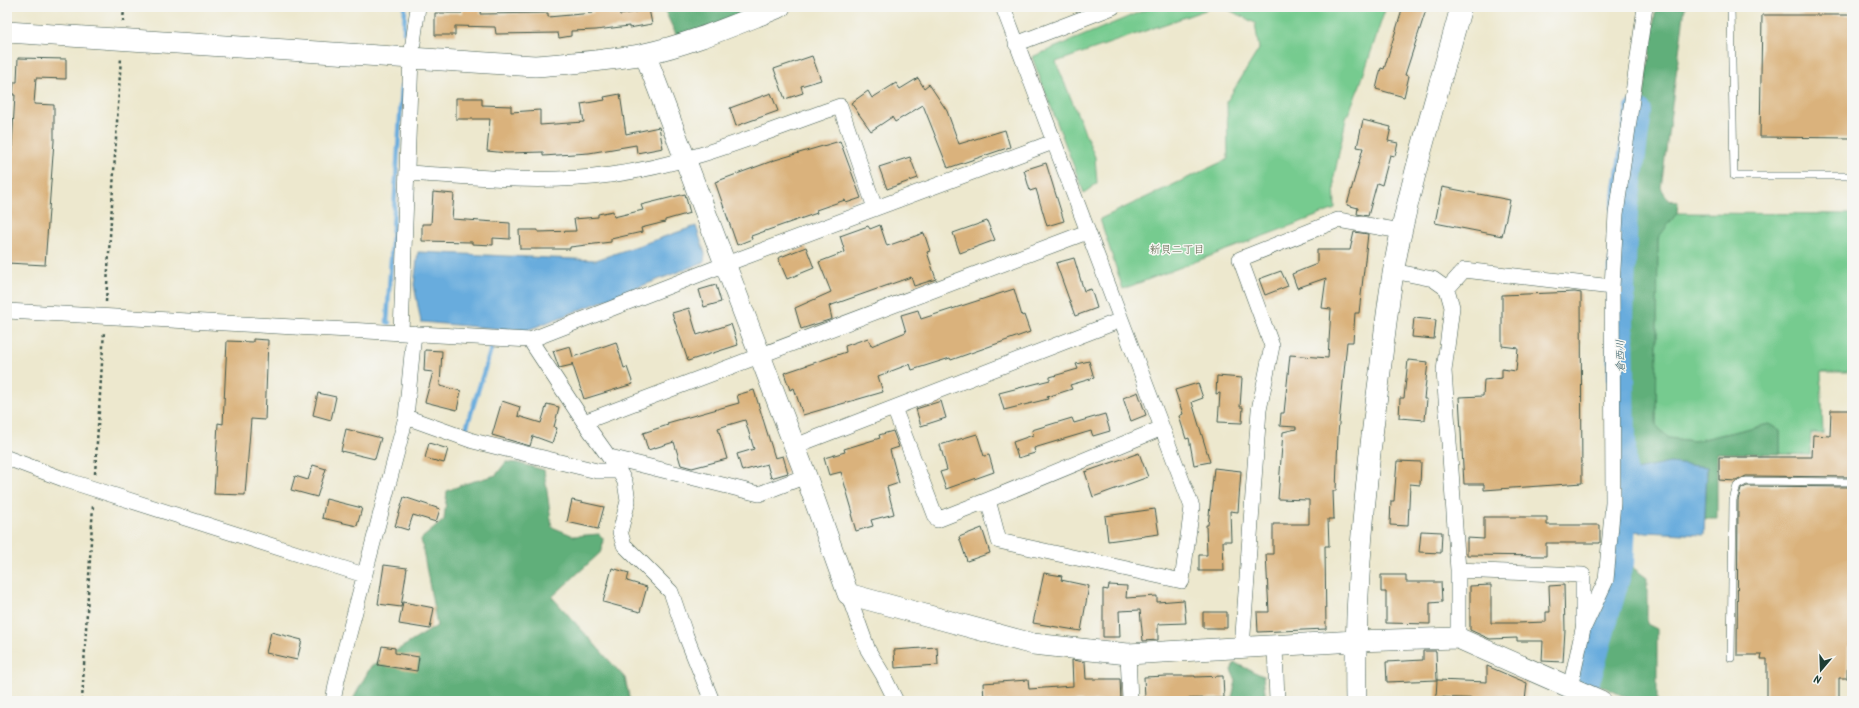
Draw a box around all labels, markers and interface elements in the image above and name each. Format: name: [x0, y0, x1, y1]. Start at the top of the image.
district label: 新貝二丁目: [1150, 241, 1205, 259]
water label: 倉西川: [1612, 339, 1630, 373]
north arrow: [1801, 650, 1841, 690]
text: N: [1812, 669, 1824, 688]

